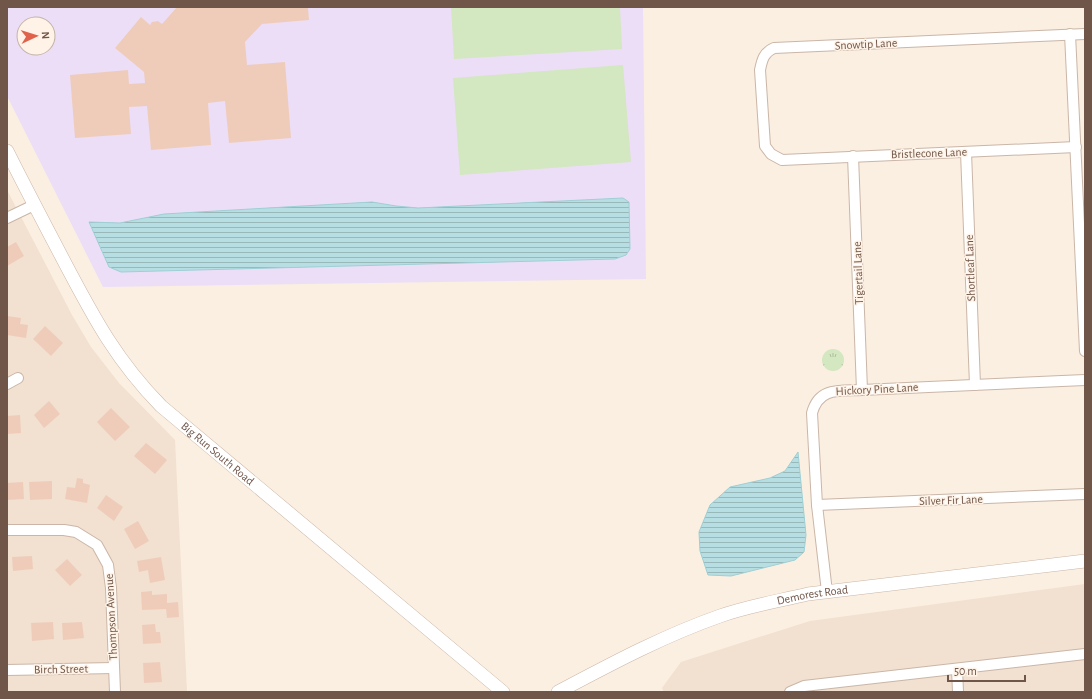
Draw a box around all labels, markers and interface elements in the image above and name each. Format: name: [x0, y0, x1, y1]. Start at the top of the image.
north arrow: [16, 16, 56, 56]
text: N: [40, 31, 51, 40]
street label: Snowtip Lane: [834, 36, 898, 52]
street label: Bristlecone Lane: [891, 146, 967, 160]
street label: Shortleaf Lane: [963, 234, 977, 302]
street label: Tigertail Lane: [851, 241, 865, 305]
street label: Hickory Pine Lane: [835, 381, 919, 398]
street label: Big Run South Road: [179, 420, 257, 487]
street label: Silver Fir Lane: [919, 493, 983, 507]
street label: Thompson Avenue: [103, 573, 119, 661]
street label: Demorest Road: [776, 583, 849, 607]
scale bar: [948, 657, 1025, 683]
street label: Birch Street: [34, 663, 88, 675]
text: 50 m: [954, 665, 977, 677]

